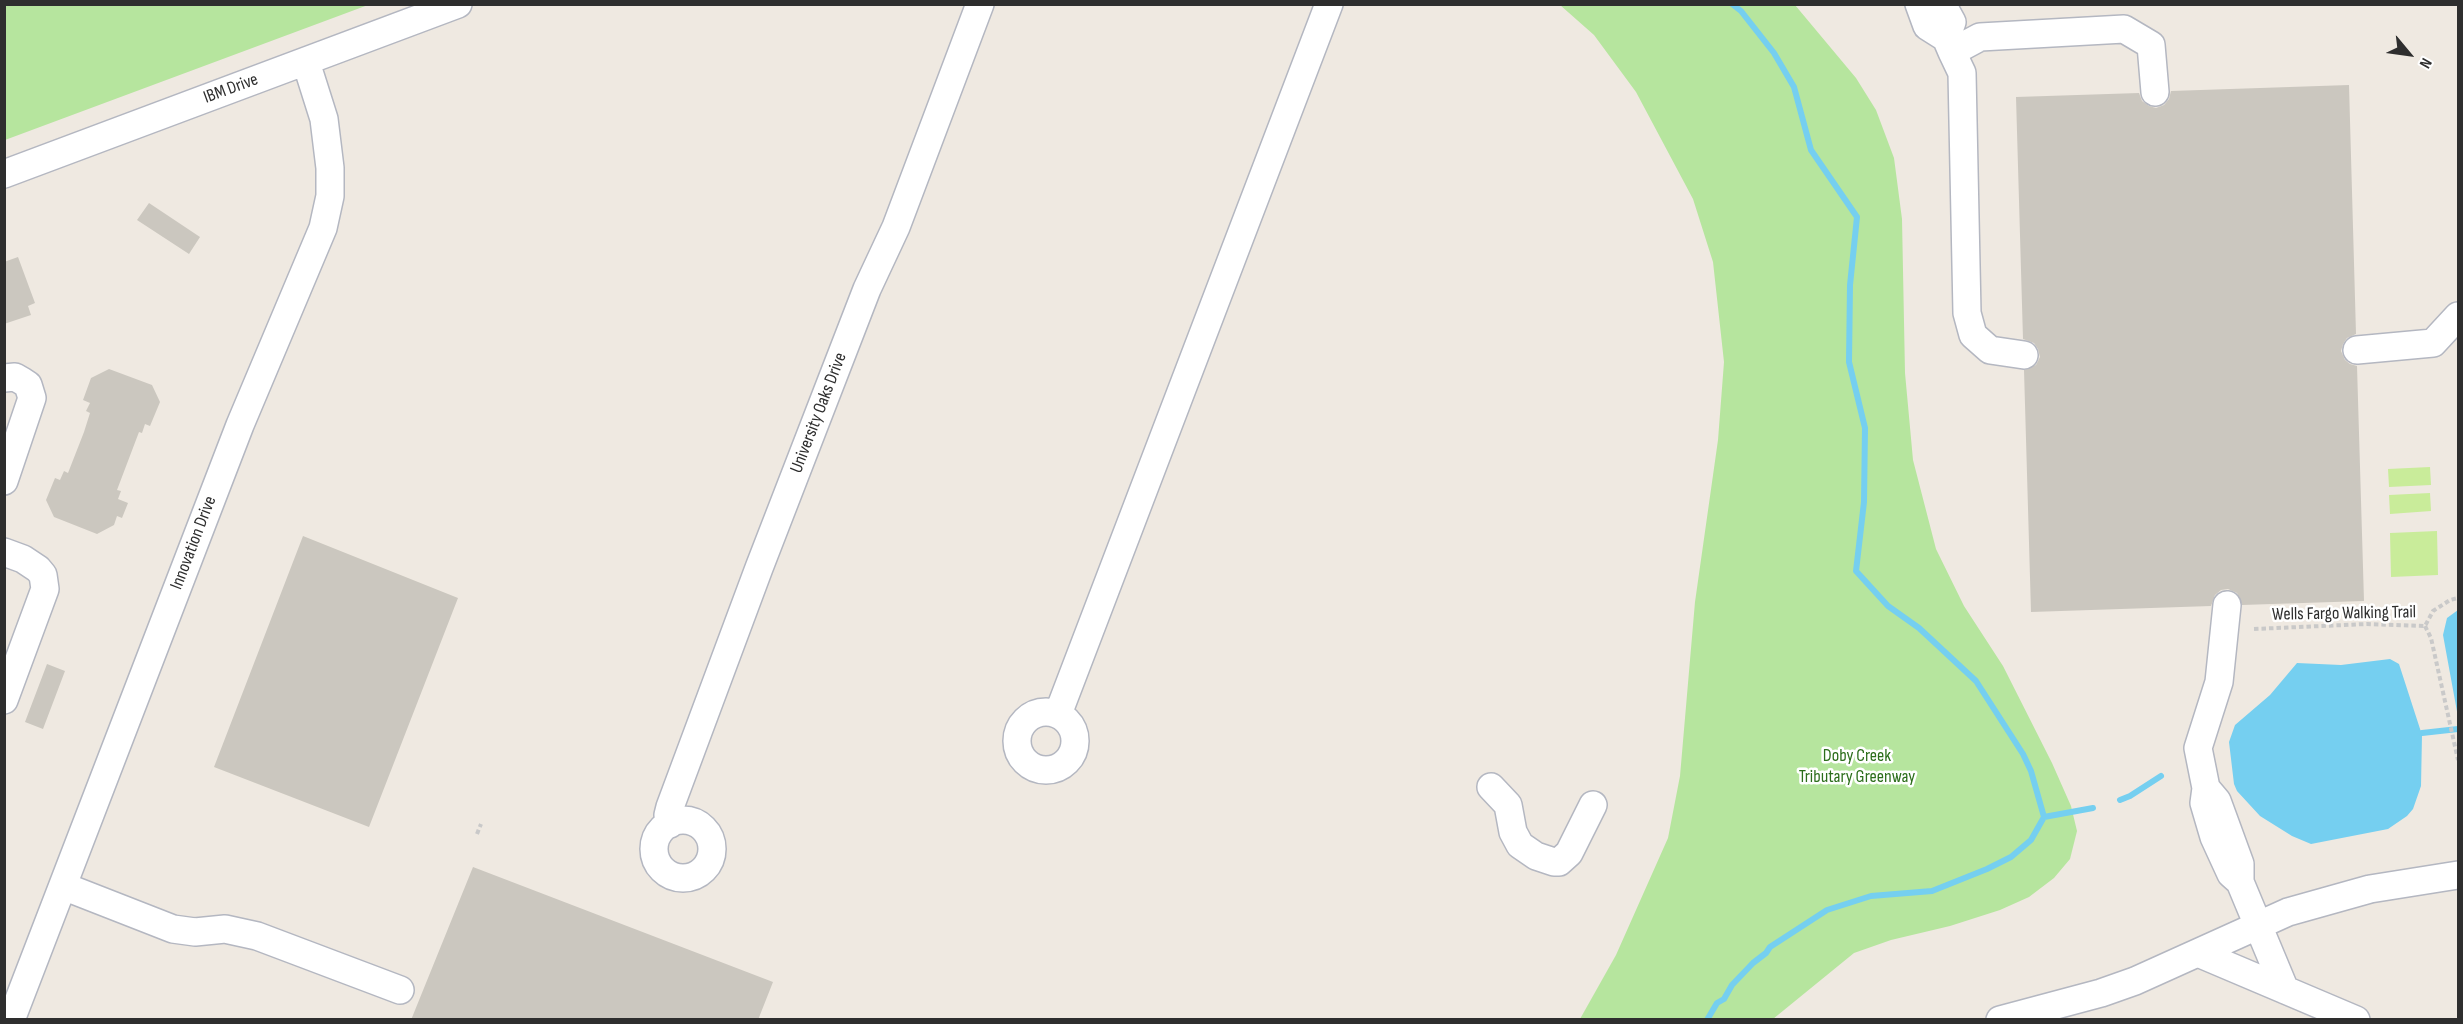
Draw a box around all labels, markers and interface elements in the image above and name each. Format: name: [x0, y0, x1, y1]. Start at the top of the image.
north arrow: [2379, 24, 2439, 84]
text: N: [2415, 55, 2436, 71]
street label: IBM Drive: [201, 69, 261, 109]
street label: University Oaks Drive: [786, 350, 852, 476]
street label: Innovation Drive: [166, 493, 222, 593]
street label: Wells Fargo Walking Trail: [2272, 602, 2416, 626]
park label: Doby Creek Tributary Greenway: [1799, 745, 1915, 788]

